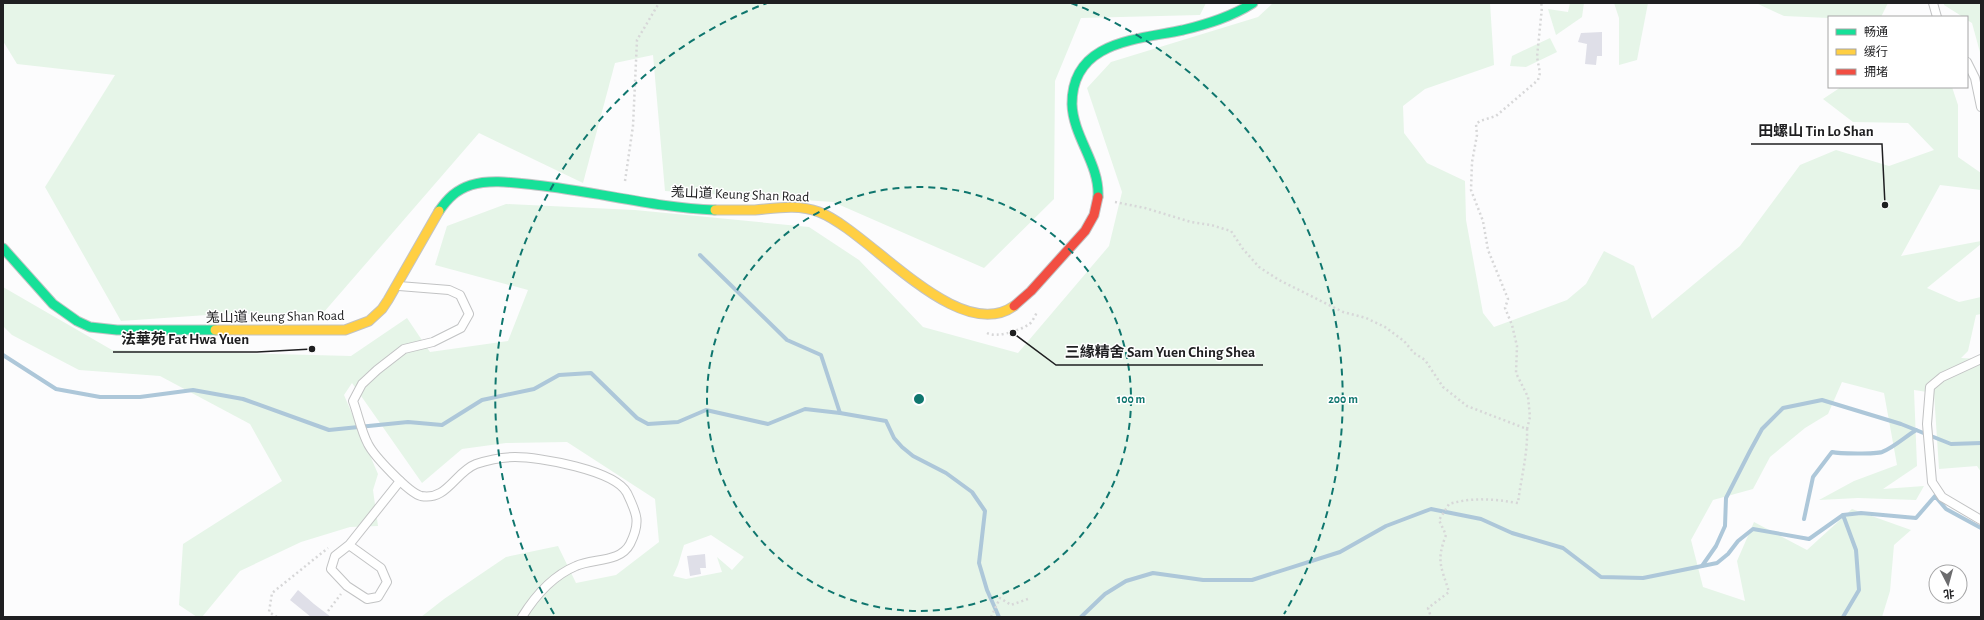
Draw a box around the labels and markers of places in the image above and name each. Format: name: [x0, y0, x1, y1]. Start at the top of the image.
callout: 田螺山 Tin Lo Shan: [1751, 117, 1882, 144]
callout: 法華苑 Fat Hwa Yuen: [113, 325, 257, 352]
callout: 三緣精舍 Sam Yuen Ching Shea: [1056, 338, 1263, 365]
centre of rings: [912, 392, 926, 406]

